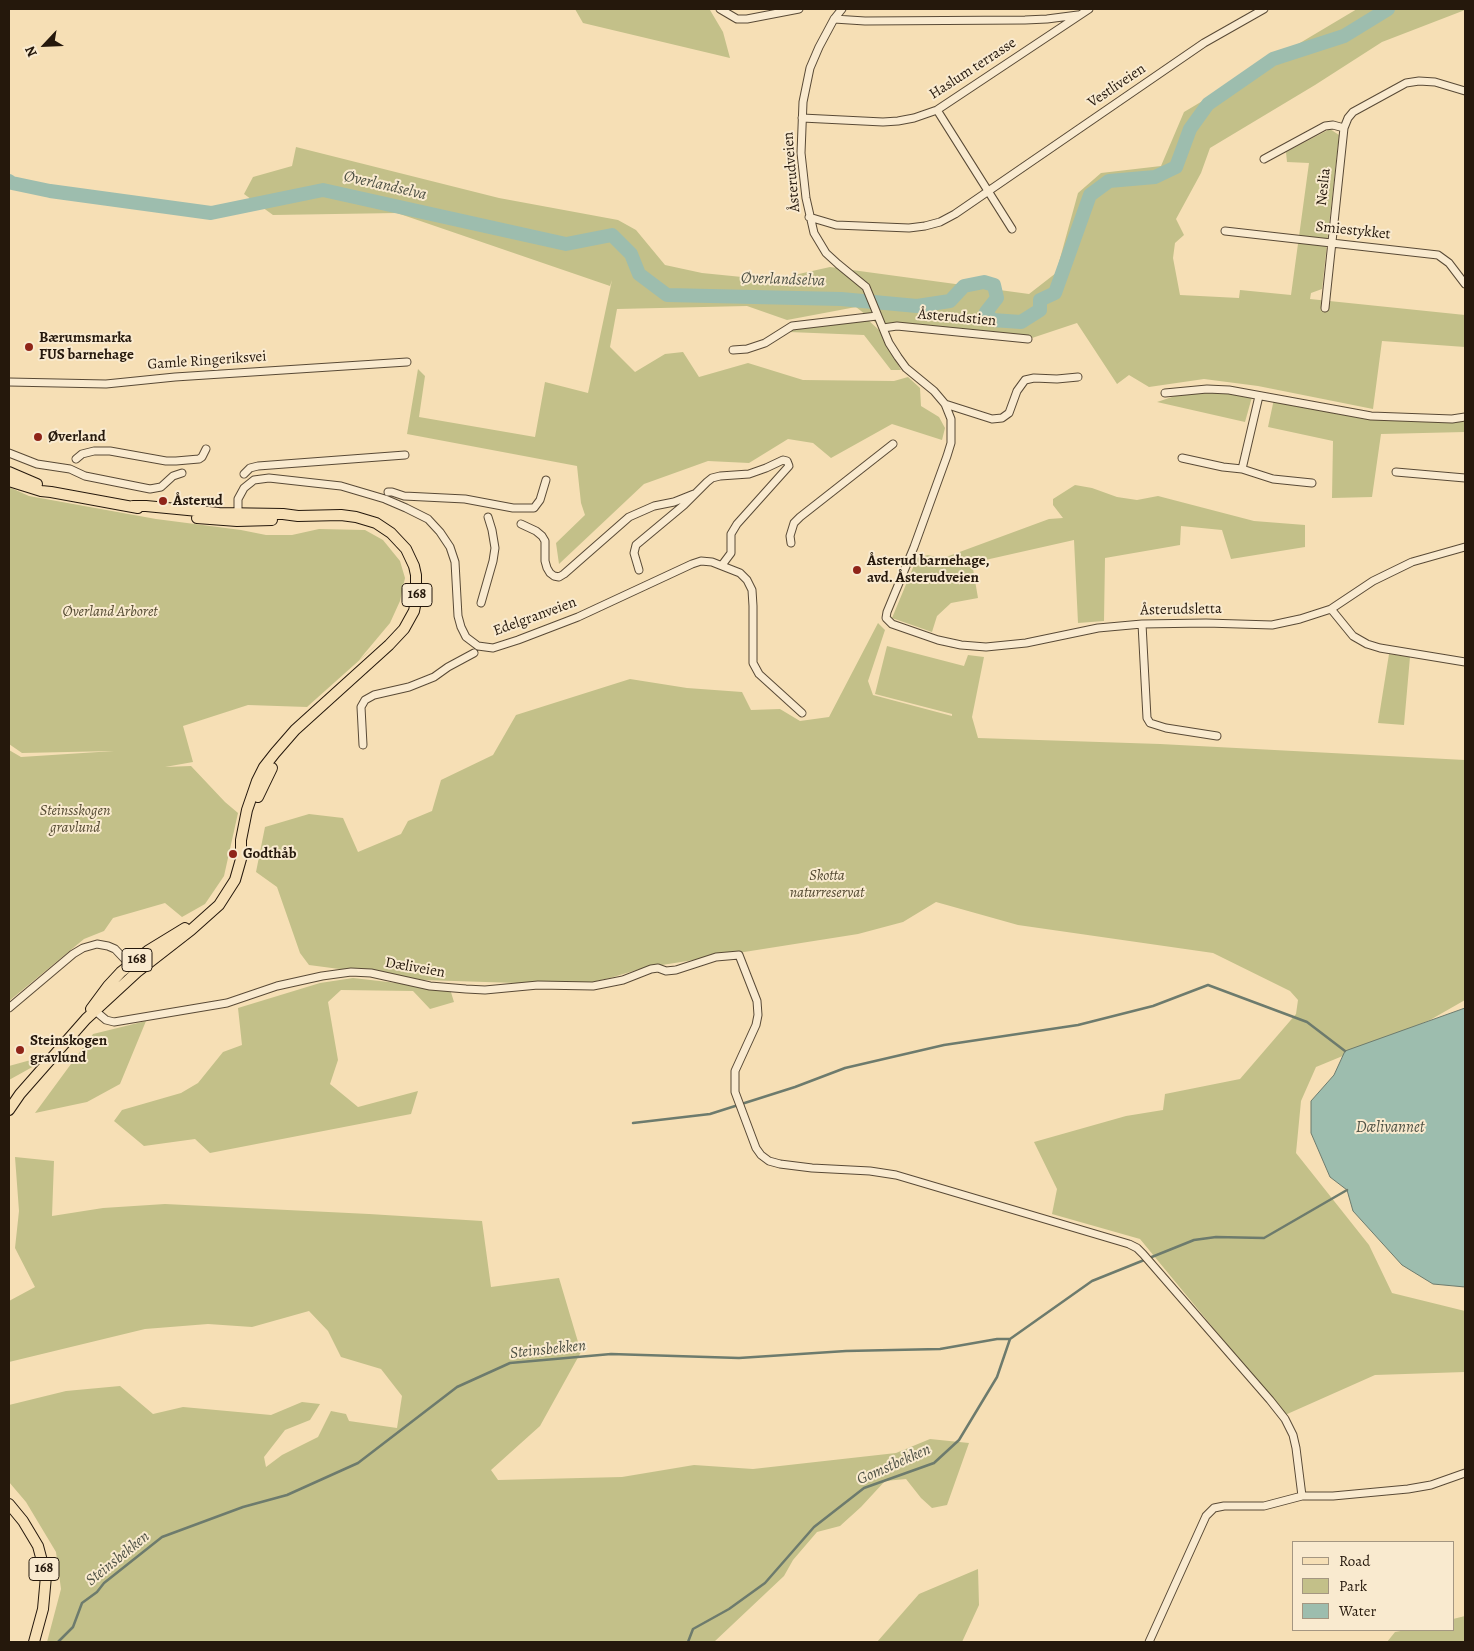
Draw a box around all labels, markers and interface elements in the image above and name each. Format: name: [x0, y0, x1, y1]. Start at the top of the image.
north arrow: [20, 20, 70, 70]
street label: Haslum terrasse: [926, 34, 1020, 104]
text: N: [20, 43, 42, 60]
street label: Vestliveien: [1085, 60, 1149, 112]
street label: Åsterudveien: [780, 131, 804, 213]
water label: Øverlandselva: [342, 167, 428, 205]
street label: Neslia: [1313, 167, 1335, 207]
street label: Smiestykket: [1315, 218, 1391, 244]
water label: Øverlandselva: [741, 269, 825, 291]
street label: Åsterudstien: [917, 306, 997, 330]
place label: Bærumsmarka FUS barnehage: [39, 329, 134, 364]
marker: Bærumsmarka FUS barnehage: [23, 341, 35, 353]
street label: Gamle Ringeriksvei: [147, 348, 267, 374]
place label: Øverland: [48, 428, 106, 446]
marker: Øverland: [32, 431, 44, 443]
place label: Åsterud: [173, 492, 223, 510]
marker: Åsterud: [157, 495, 169, 507]
place label: Åsterud barnehage, avd. Åsterudveien: [867, 552, 989, 587]
marker: Åsterud barnehage, avd. Åsterudveien: [851, 564, 863, 576]
road number: 168: [402, 584, 432, 606]
street label: Edelgranveien: [491, 594, 579, 640]
street label: Åsterudsletta: [1140, 600, 1222, 620]
park label: Øverland Arboret: [62, 603, 158, 621]
park label: Steinsskogen gravlund: [40, 802, 110, 837]
place label: Godthåb: [243, 845, 296, 863]
marker: Godthåb: [227, 848, 239, 860]
park label: Skotta naturreservat: [790, 867, 864, 902]
road number: 168: [122, 948, 152, 972]
street label: Dæliveien: [384, 954, 446, 982]
place label: Steinskogen gravlund: [30, 1032, 107, 1067]
marker: Steinskogen gravlund: [14, 1044, 26, 1056]
water label: Dælivannet: [1356, 1118, 1424, 1138]
water label: Steinsbekken: [509, 1336, 587, 1364]
water label: Gomstbekken: [854, 1440, 934, 1490]
water label: Steinsbekken: [82, 1527, 154, 1591]
legend: [1292, 1541, 1454, 1631]
text: Road: [1339, 1551, 1370, 1571]
road number: 168: [29, 1558, 59, 1580]
text: Park: [1339, 1576, 1367, 1596]
text: Water: [1339, 1601, 1376, 1621]

